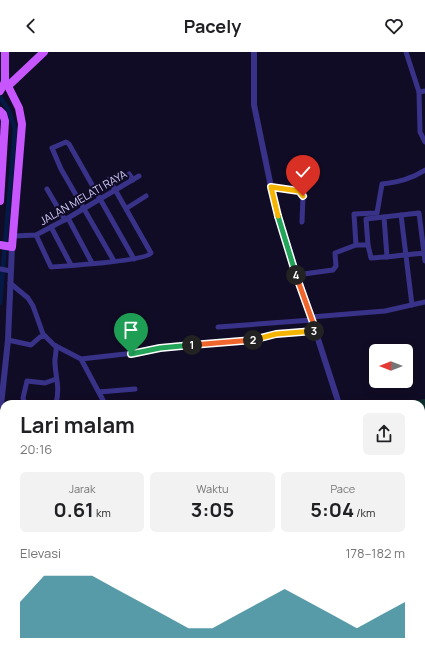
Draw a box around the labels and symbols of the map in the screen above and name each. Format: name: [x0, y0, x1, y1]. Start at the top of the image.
pin: [286, 155, 320, 196]
street label: JALAN MELATI RAYA: [37, 166, 129, 228]
pin: 4: [286, 265, 306, 285]
pin: [114, 313, 148, 354]
pin: 3: [304, 321, 324, 341]
pin: 2: [243, 330, 263, 350]
pin: 1: [182, 335, 202, 355]
north arrow: [369, 344, 413, 388]

